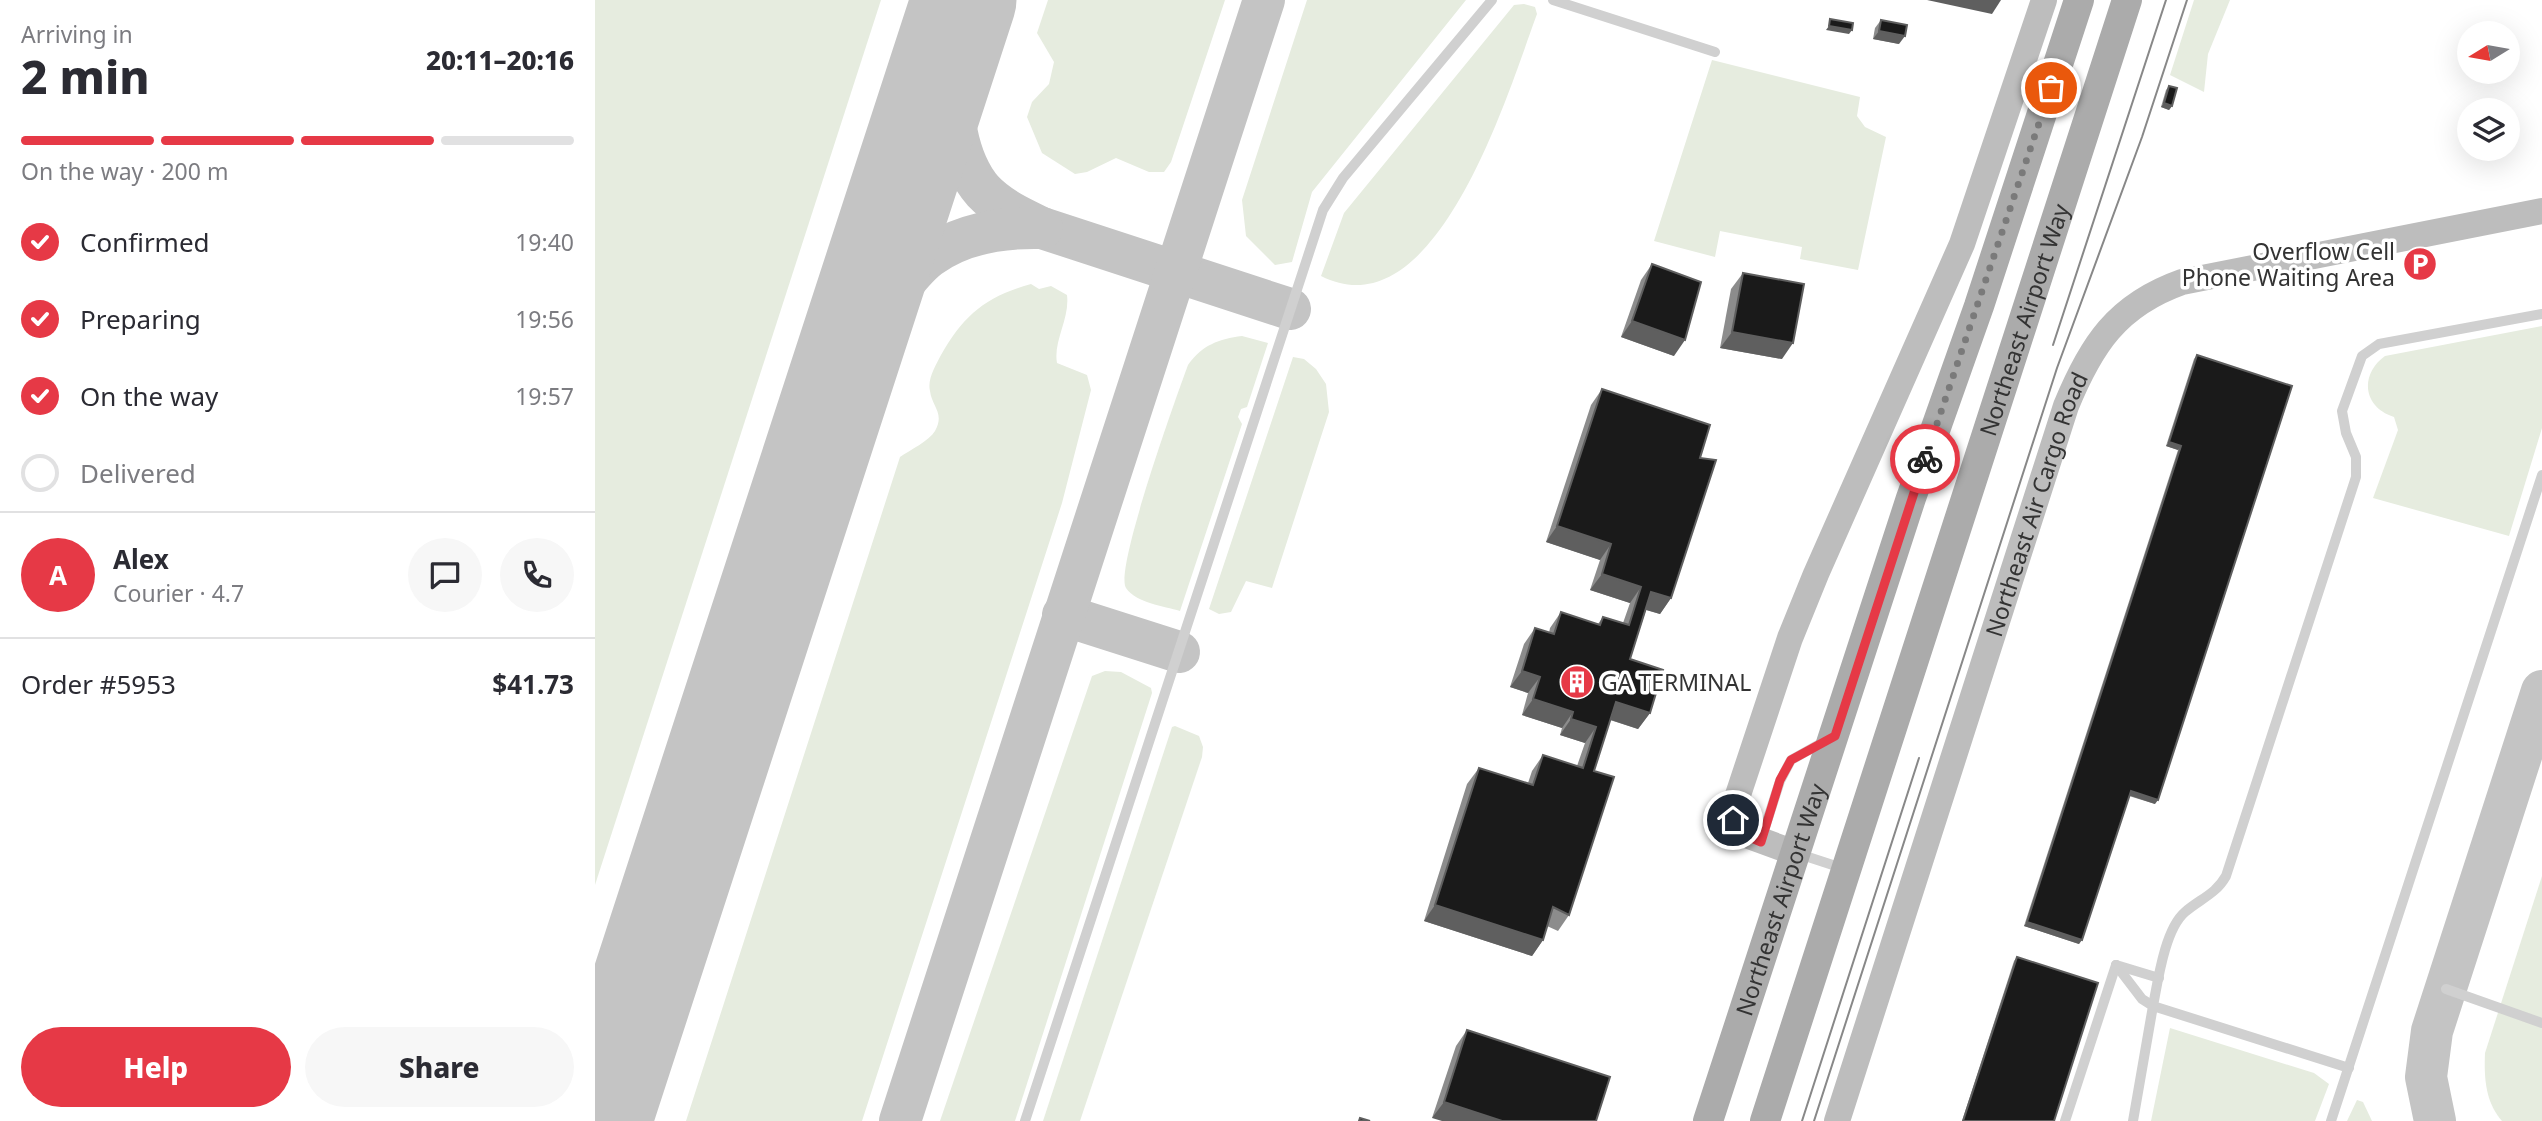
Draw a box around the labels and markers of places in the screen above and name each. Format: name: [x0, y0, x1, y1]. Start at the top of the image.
pin: [2021, 58, 2081, 118]
place label: Overflow Cell Phone Waiting Area: [2182, 235, 2395, 293]
parking icon: Overflow Cell Phone Waiting Area: [2401, 245, 2439, 283]
building icon: GA TERMINAL: [1558, 663, 1596, 701]
place label: GA TERMINAL: [1601, 666, 1751, 698]
pin: [1703, 790, 1763, 850]

